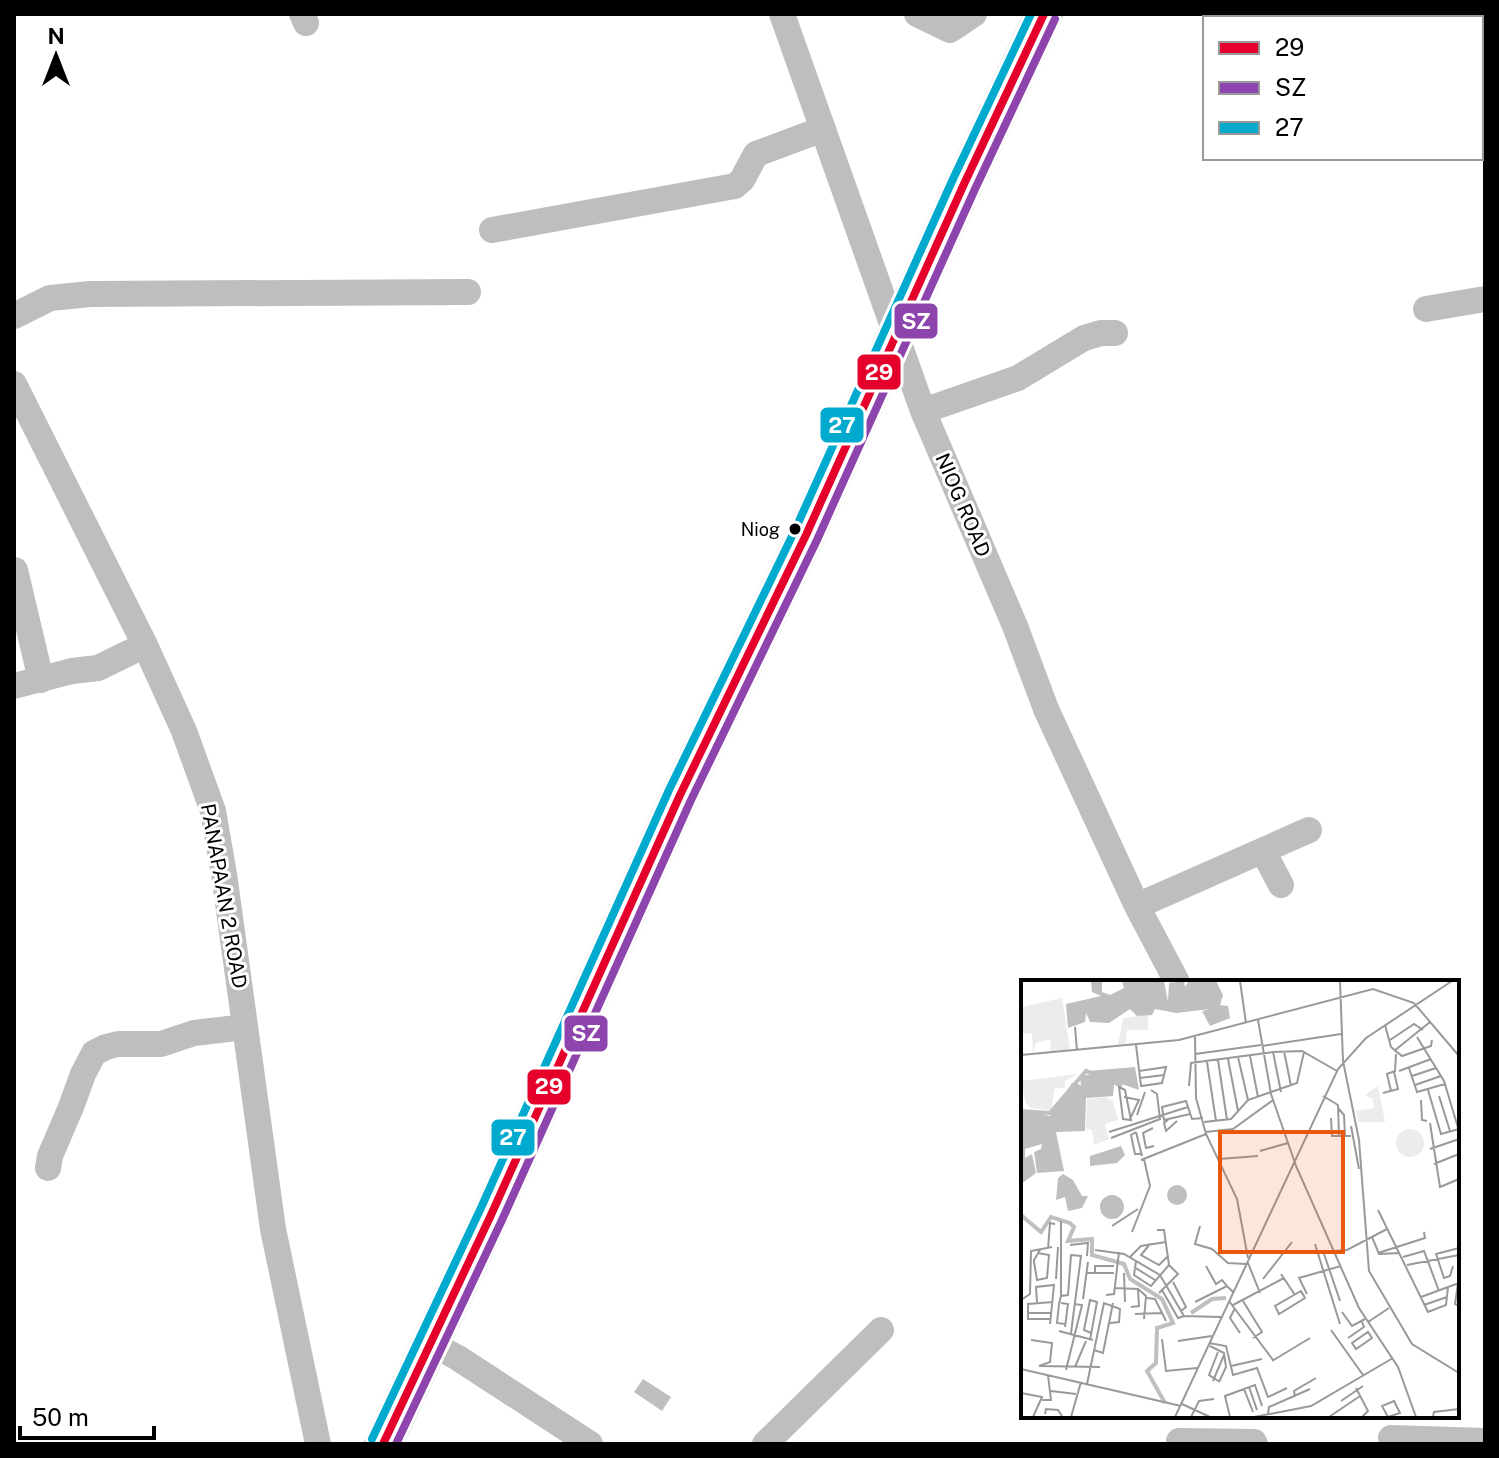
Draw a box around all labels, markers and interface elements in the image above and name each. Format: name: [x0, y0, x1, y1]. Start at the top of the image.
north arrow: [16, 16, 96, 96]
legend: [1203, 16, 1483, 160]
text: N: [47, 23, 65, 49]
text: 29: [1275, 33, 1304, 61]
text: SZ: [1275, 73, 1306, 101]
text: 27: [1275, 113, 1304, 141]
line badge: SZ: [893, 302, 939, 340]
text: SZ: [901, 308, 931, 334]
line badge: 29: [856, 353, 902, 391]
text: 29: [865, 359, 893, 385]
line badge: 27: [819, 406, 865, 444]
text: 27: [828, 412, 856, 438]
street label: NIOG ROAD: [930, 450, 996, 560]
place label: Niog: [741, 519, 780, 540]
marker: Niog: [787, 521, 803, 537]
street label: PANAPAAN 2 ROAD: [196, 802, 252, 990]
inset map: [1021, 980, 1459, 1418]
line badge: SZ: [563, 1014, 609, 1053]
text: SZ: [571, 1020, 601, 1046]
line badge: 29: [526, 1068, 572, 1106]
text: 29: [535, 1073, 563, 1099]
line badge: 27: [490, 1118, 536, 1157]
text: 27: [499, 1124, 527, 1150]
scale bar: [20, 1390, 154, 1440]
text: 50 m: [32, 1403, 89, 1431]

